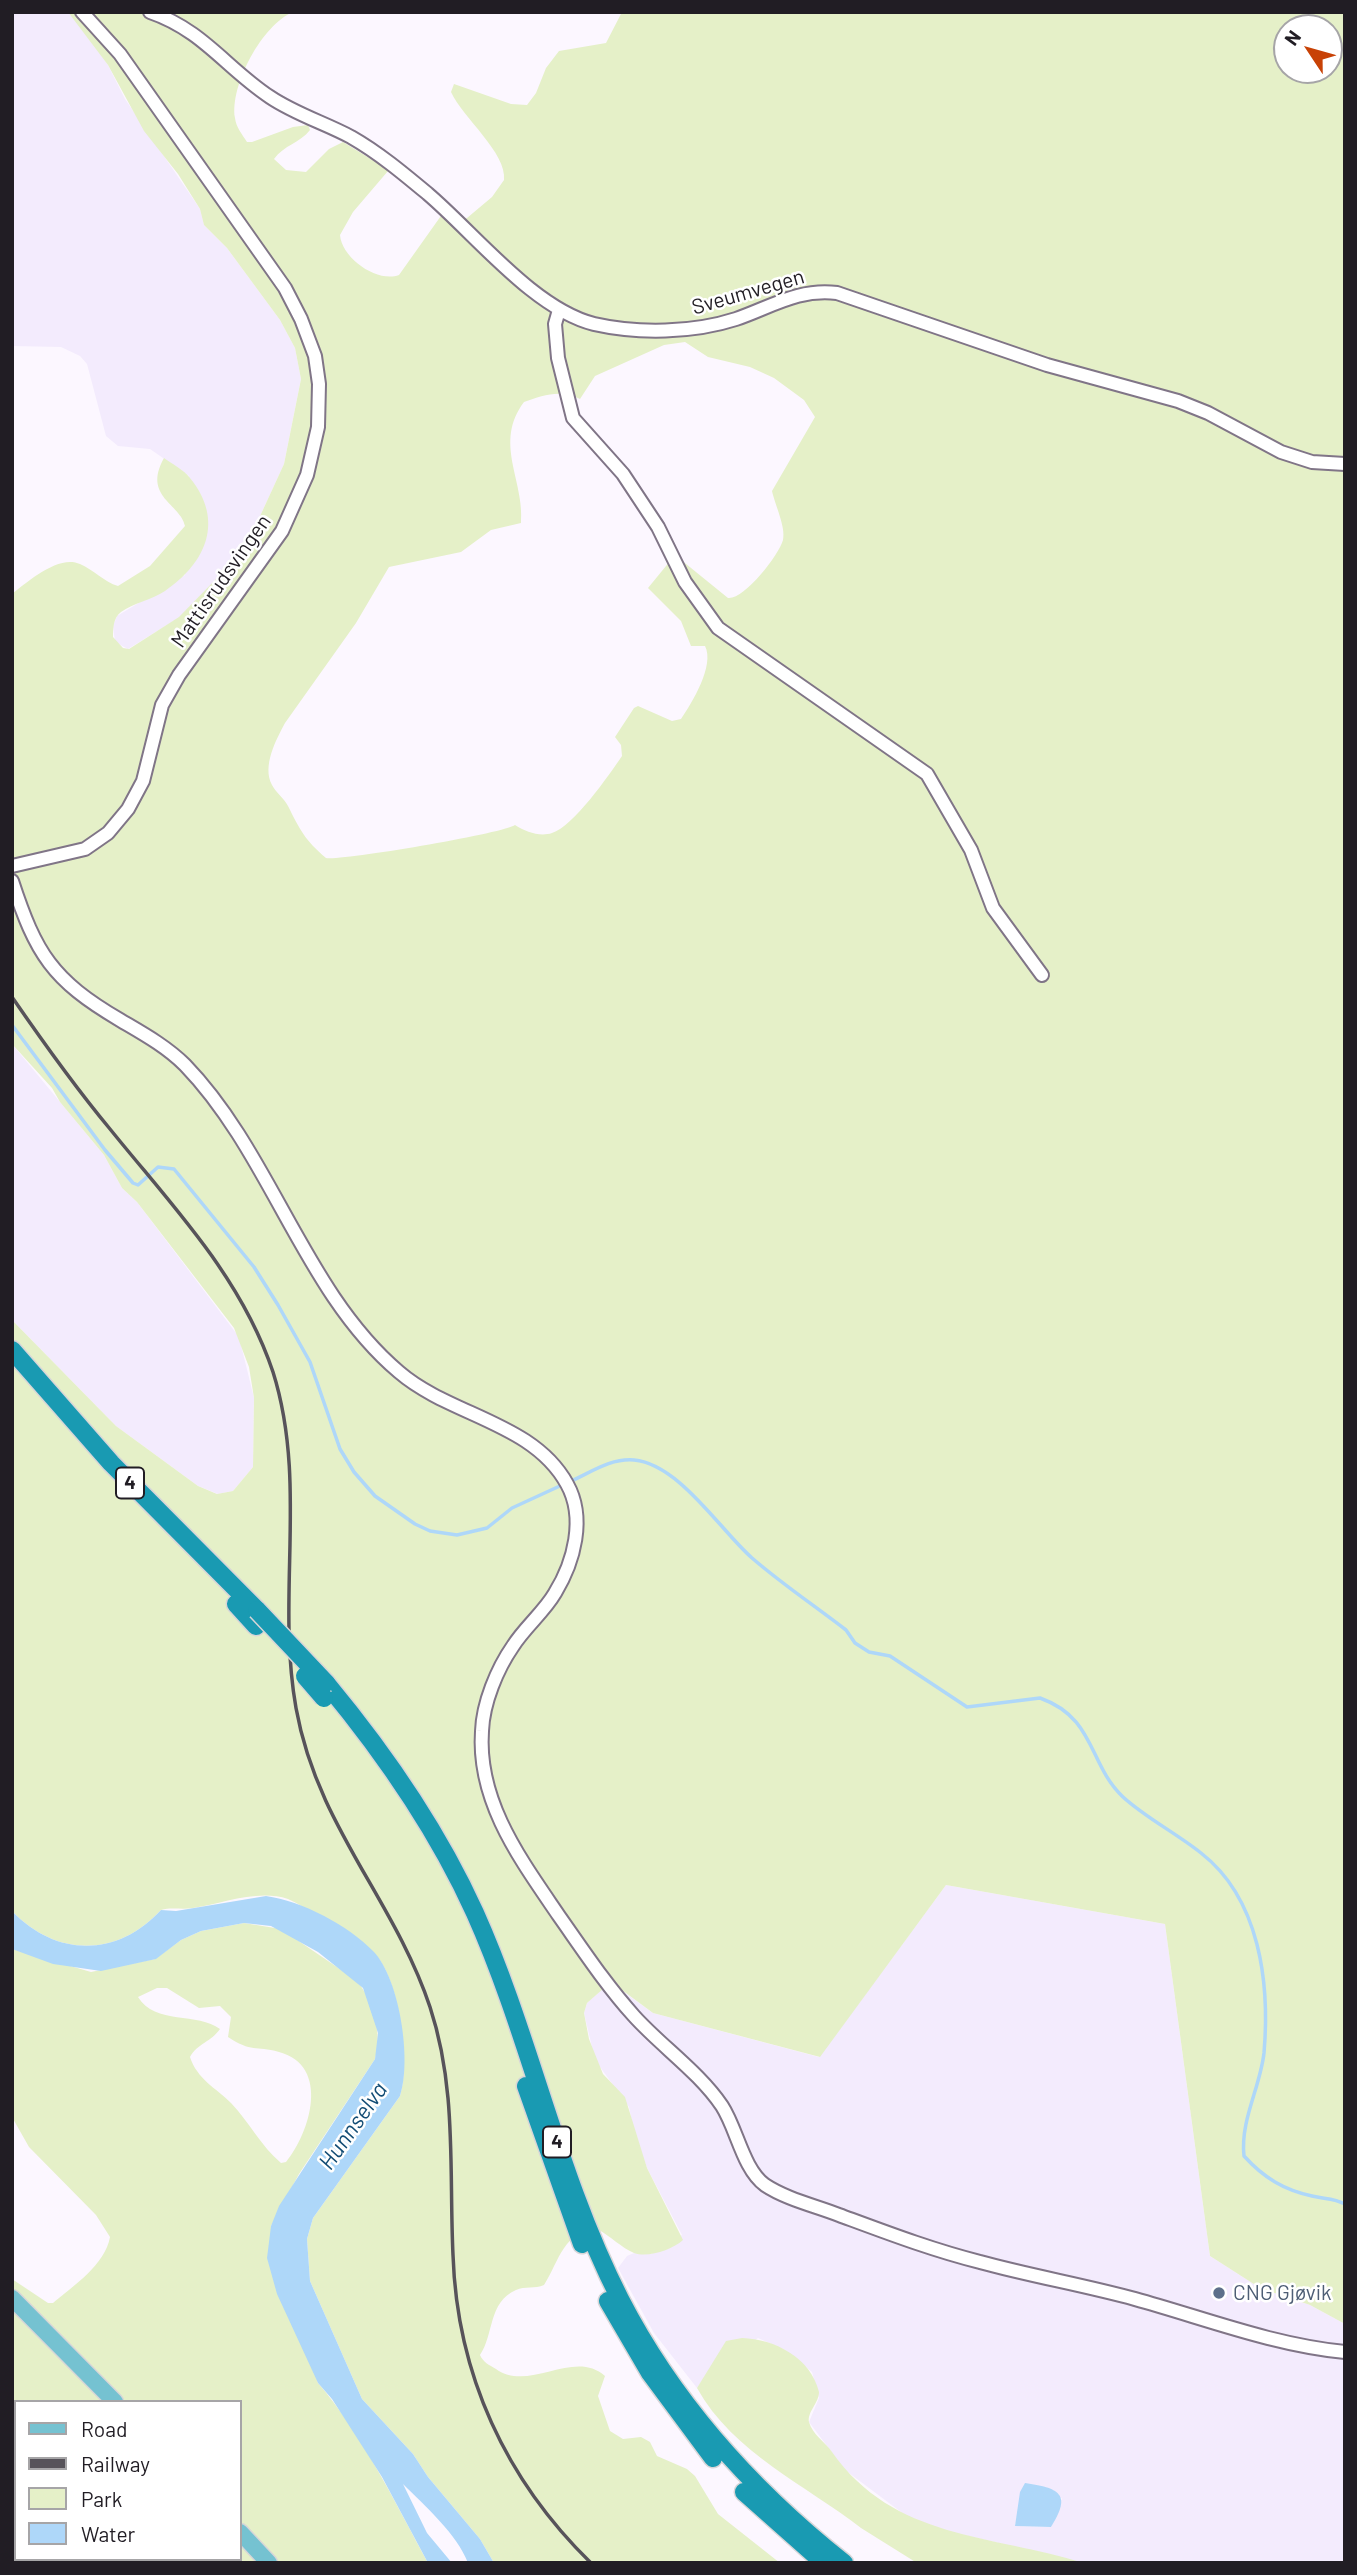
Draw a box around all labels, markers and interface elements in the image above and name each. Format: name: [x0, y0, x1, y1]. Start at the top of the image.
north arrow: [1273, 14, 1343, 84]
text: N: [1279, 26, 1305, 49]
street label: Sveumvegen: [689, 264, 807, 320]
street label: Mattisrudsvingen: [166, 510, 276, 652]
road number: 4: [116, 1468, 144, 1498]
water label: Hunnselva: [313, 2077, 393, 2175]
road number: 4: [543, 2126, 571, 2158]
place label: CNG Gjøvik: [1233, 2280, 1332, 2306]
marker: CNG Gjøvik: [1211, 2285, 1227, 2301]
legend: [14, 2400, 242, 2561]
text: Road: [81, 2416, 127, 2441]
text: Railway: [81, 2451, 150, 2476]
text: Park: [81, 2486, 122, 2511]
text: Water: [81, 2521, 135, 2546]

